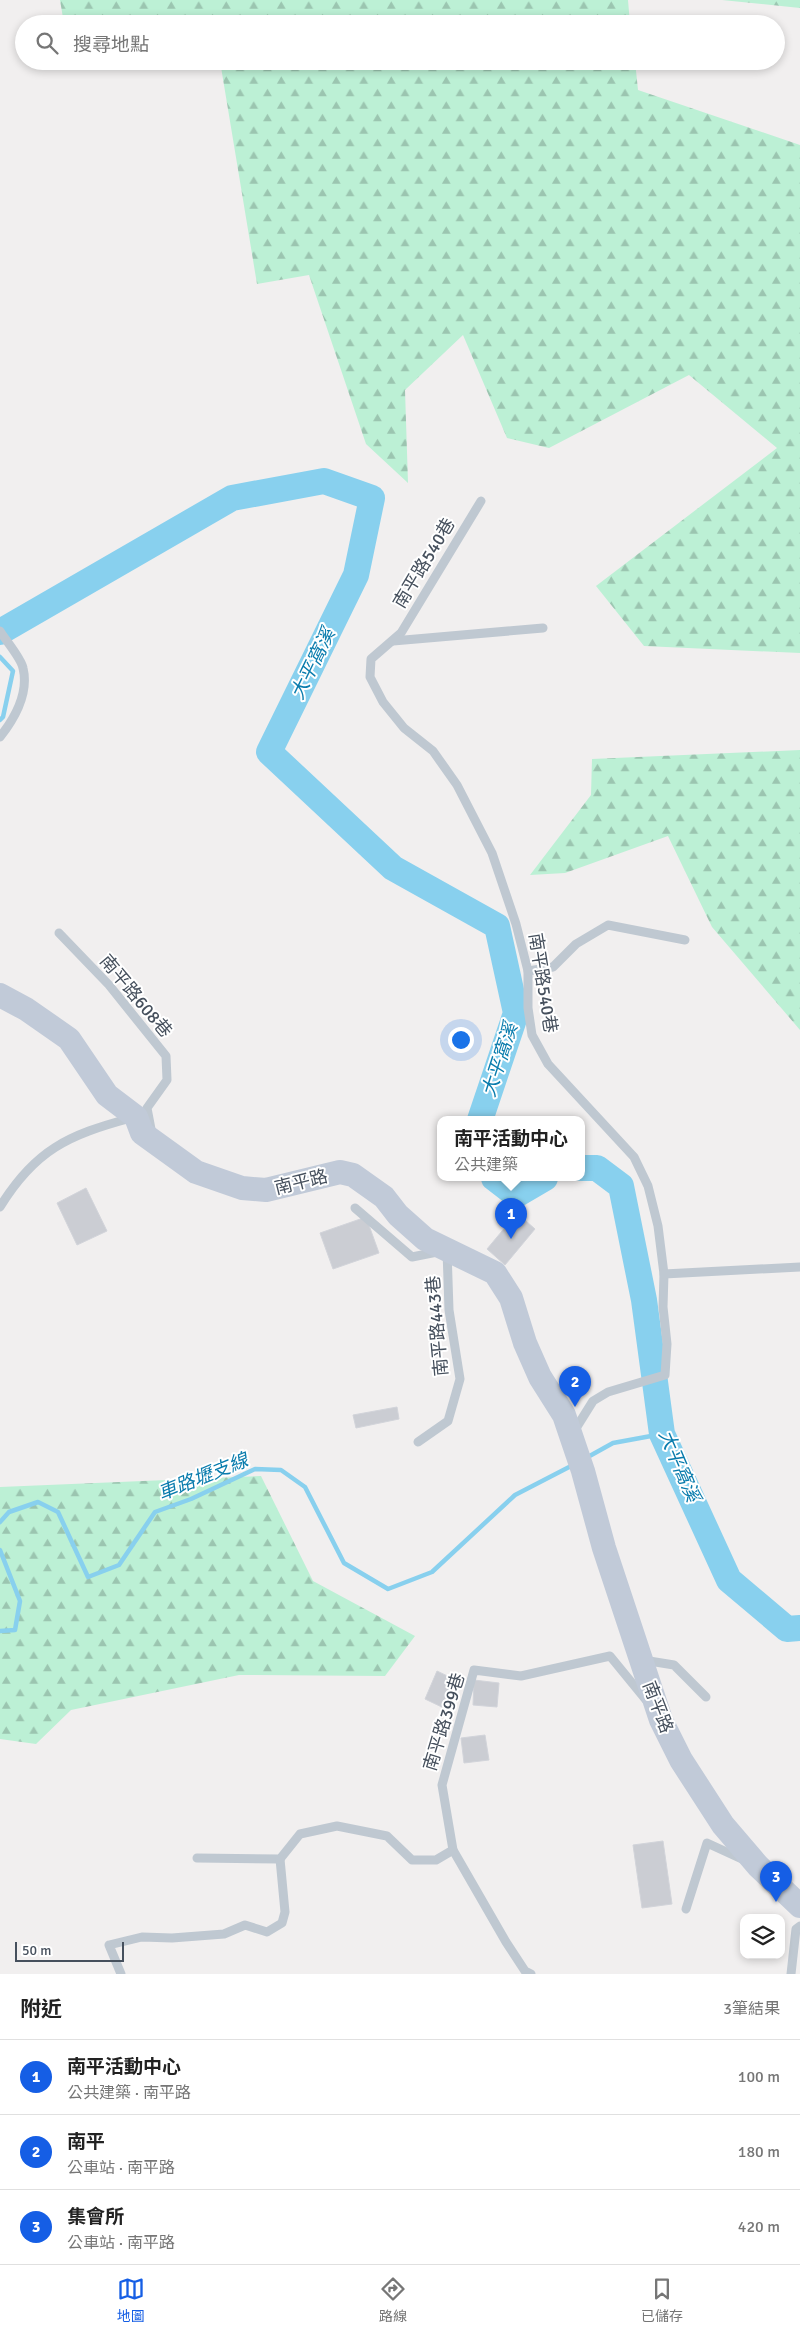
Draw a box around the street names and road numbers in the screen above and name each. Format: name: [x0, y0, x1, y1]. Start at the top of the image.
street label: 南平路540巷: [389, 514, 459, 612]
street label: 南平路540巷: [524, 931, 562, 1035]
street label: 南平路608巷: [95, 950, 177, 1042]
street label: 南平路: [272, 1165, 330, 1199]
street label: 南平路443巷: [422, 1275, 452, 1377]
street label: 南平路399巷: [419, 1670, 469, 1774]
street label: 南平路: [638, 1678, 678, 1736]

